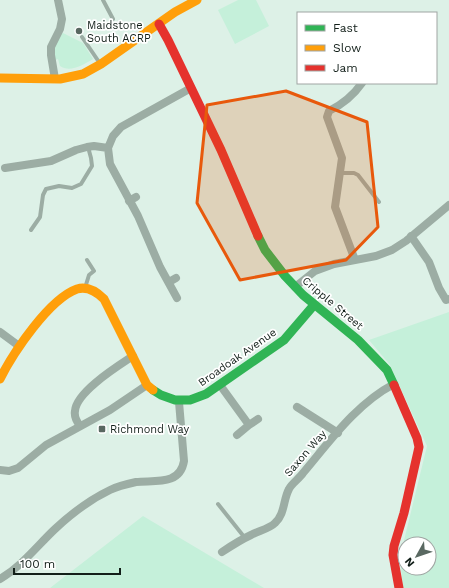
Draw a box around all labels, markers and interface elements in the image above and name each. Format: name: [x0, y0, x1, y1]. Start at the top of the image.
legend: [297, 12, 437, 84]
place label: Maidstone South ACRP: [87, 19, 151, 45]
text: Fast: [333, 21, 358, 35]
marker: Maidstone South ACRP: [74, 26, 84, 36]
text: Slow: [333, 41, 361, 55]
text: Jam: [333, 61, 358, 75]
street label: Cripple Street: [300, 274, 366, 333]
street label: Broadoak Avenue: [196, 326, 279, 389]
place label: Richmond Way: [110, 423, 189, 436]
marker: Richmond Way: [97, 424, 107, 434]
street label: Saxon Way: [282, 427, 329, 479]
north arrow: [397, 536, 437, 576]
scale bar: [14, 550, 120, 576]
text: N: [402, 555, 417, 569]
text: 100 m: [20, 557, 55, 571]

